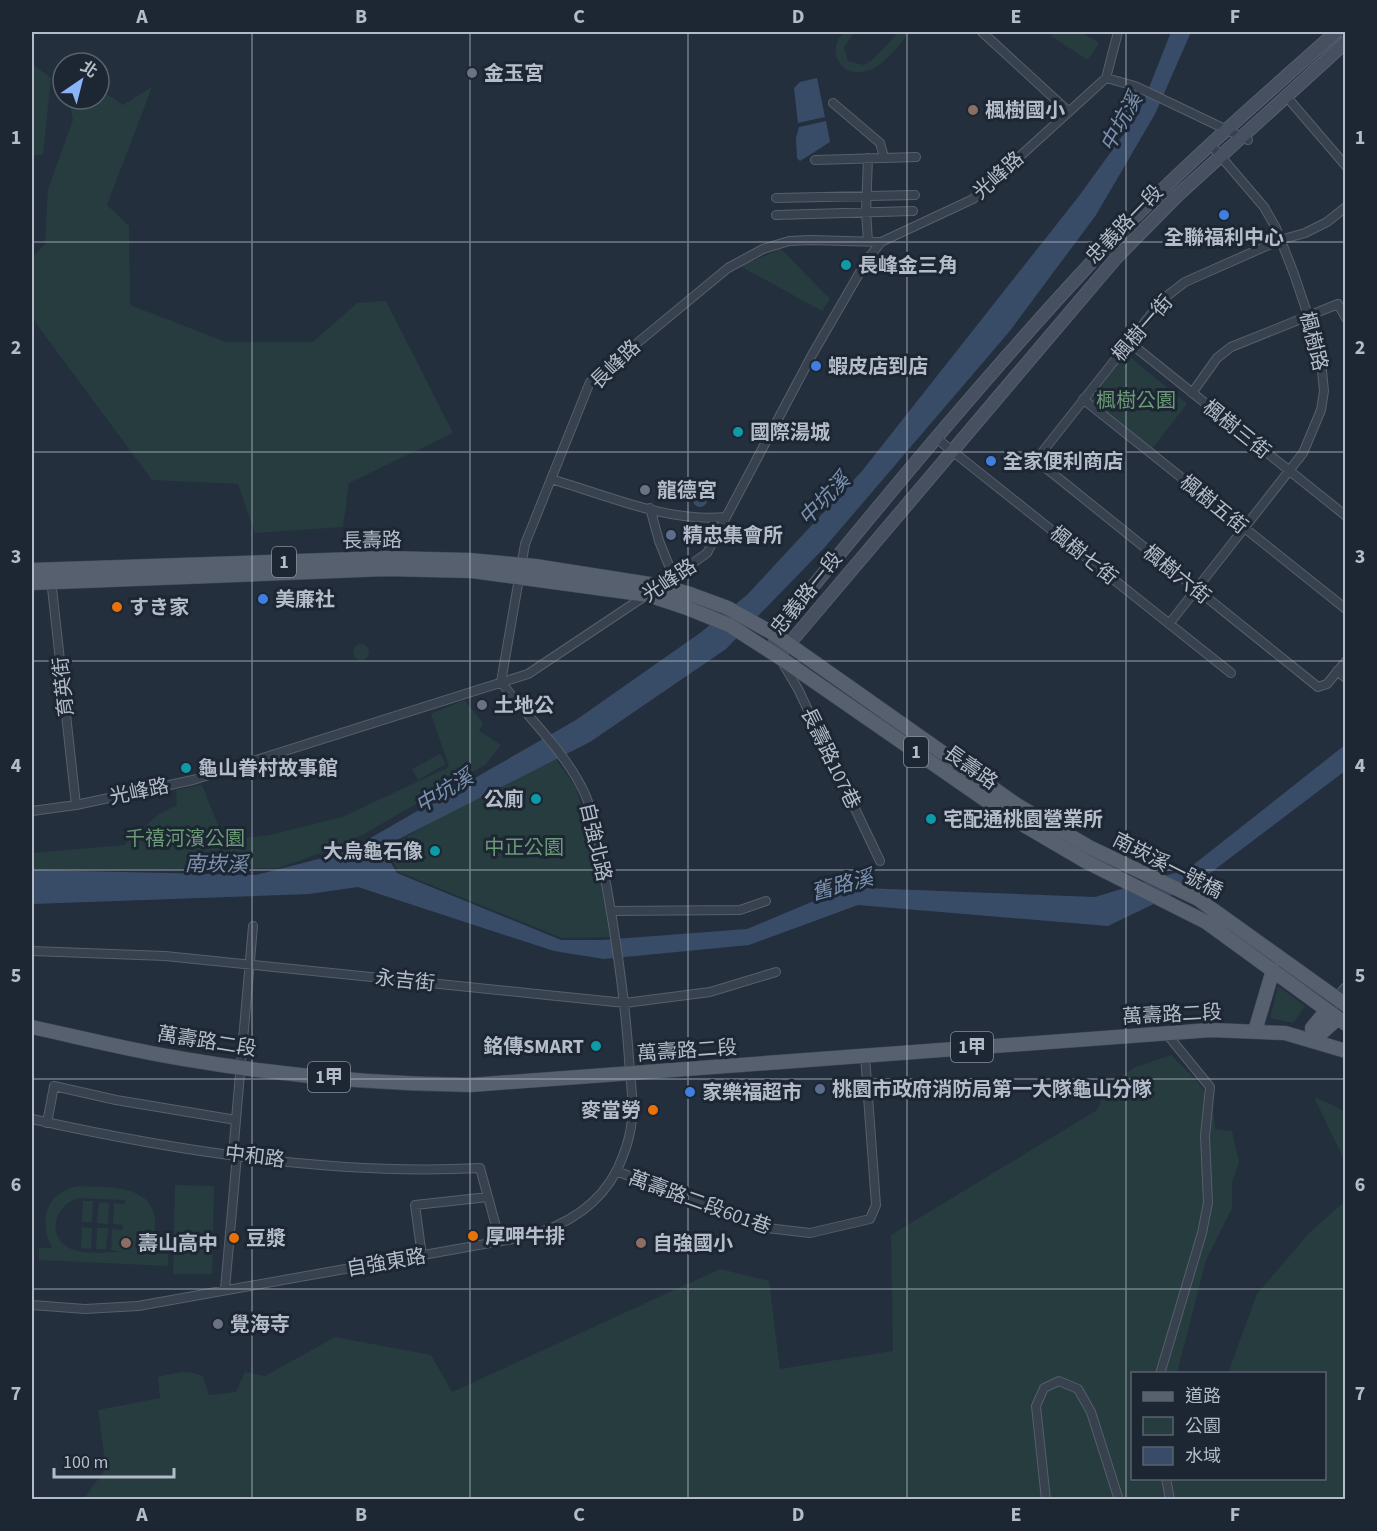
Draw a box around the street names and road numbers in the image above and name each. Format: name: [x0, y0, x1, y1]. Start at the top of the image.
street label: 光峰路: [967, 145, 1030, 206]
street label: 忠義路一段: [1080, 179, 1170, 270]
street label: 楓樹一街: [1106, 289, 1180, 368]
street label: 楓樹路: [1292, 309, 1334, 374]
street label: 長峰路: [584, 334, 647, 396]
street label: 楓樹三街: [1196, 394, 1276, 466]
street label: 楓樹五街: [1173, 469, 1253, 541]
street label: 楓樹七街: [1043, 520, 1123, 592]
street label: 長壽路: [342, 526, 402, 556]
street label: 楓樹六街: [1136, 539, 1216, 611]
street label: 忠義路一段: [764, 546, 849, 641]
road number: 1: [272, 547, 296, 577]
street label: 光峰路: [637, 552, 702, 609]
street label: 育英街: [47, 656, 81, 718]
street label: 長壽路107巷: [793, 703, 867, 814]
road number: 1: [904, 737, 928, 767]
street label: 長壽路: [938, 739, 1003, 796]
street label: 光峰路: [107, 772, 171, 812]
street label: 自強北路: [572, 800, 618, 884]
street label: 南崁溪一號橋: [1108, 826, 1227, 906]
street label: 永吉街: [374, 964, 436, 998]
street label: 萬壽路二段: [1121, 998, 1223, 1032]
street label: 萬壽路二段: [155, 1020, 258, 1064]
road number: 1甲: [951, 1032, 993, 1062]
street label: 萬壽路二段: [636, 1034, 738, 1068]
road number: 1甲: [308, 1062, 350, 1092]
street label: 中和路: [223, 1139, 286, 1175]
street label: 萬壽路二段601巷: [624, 1164, 775, 1242]
street label: 自強東路: [344, 1242, 428, 1284]

